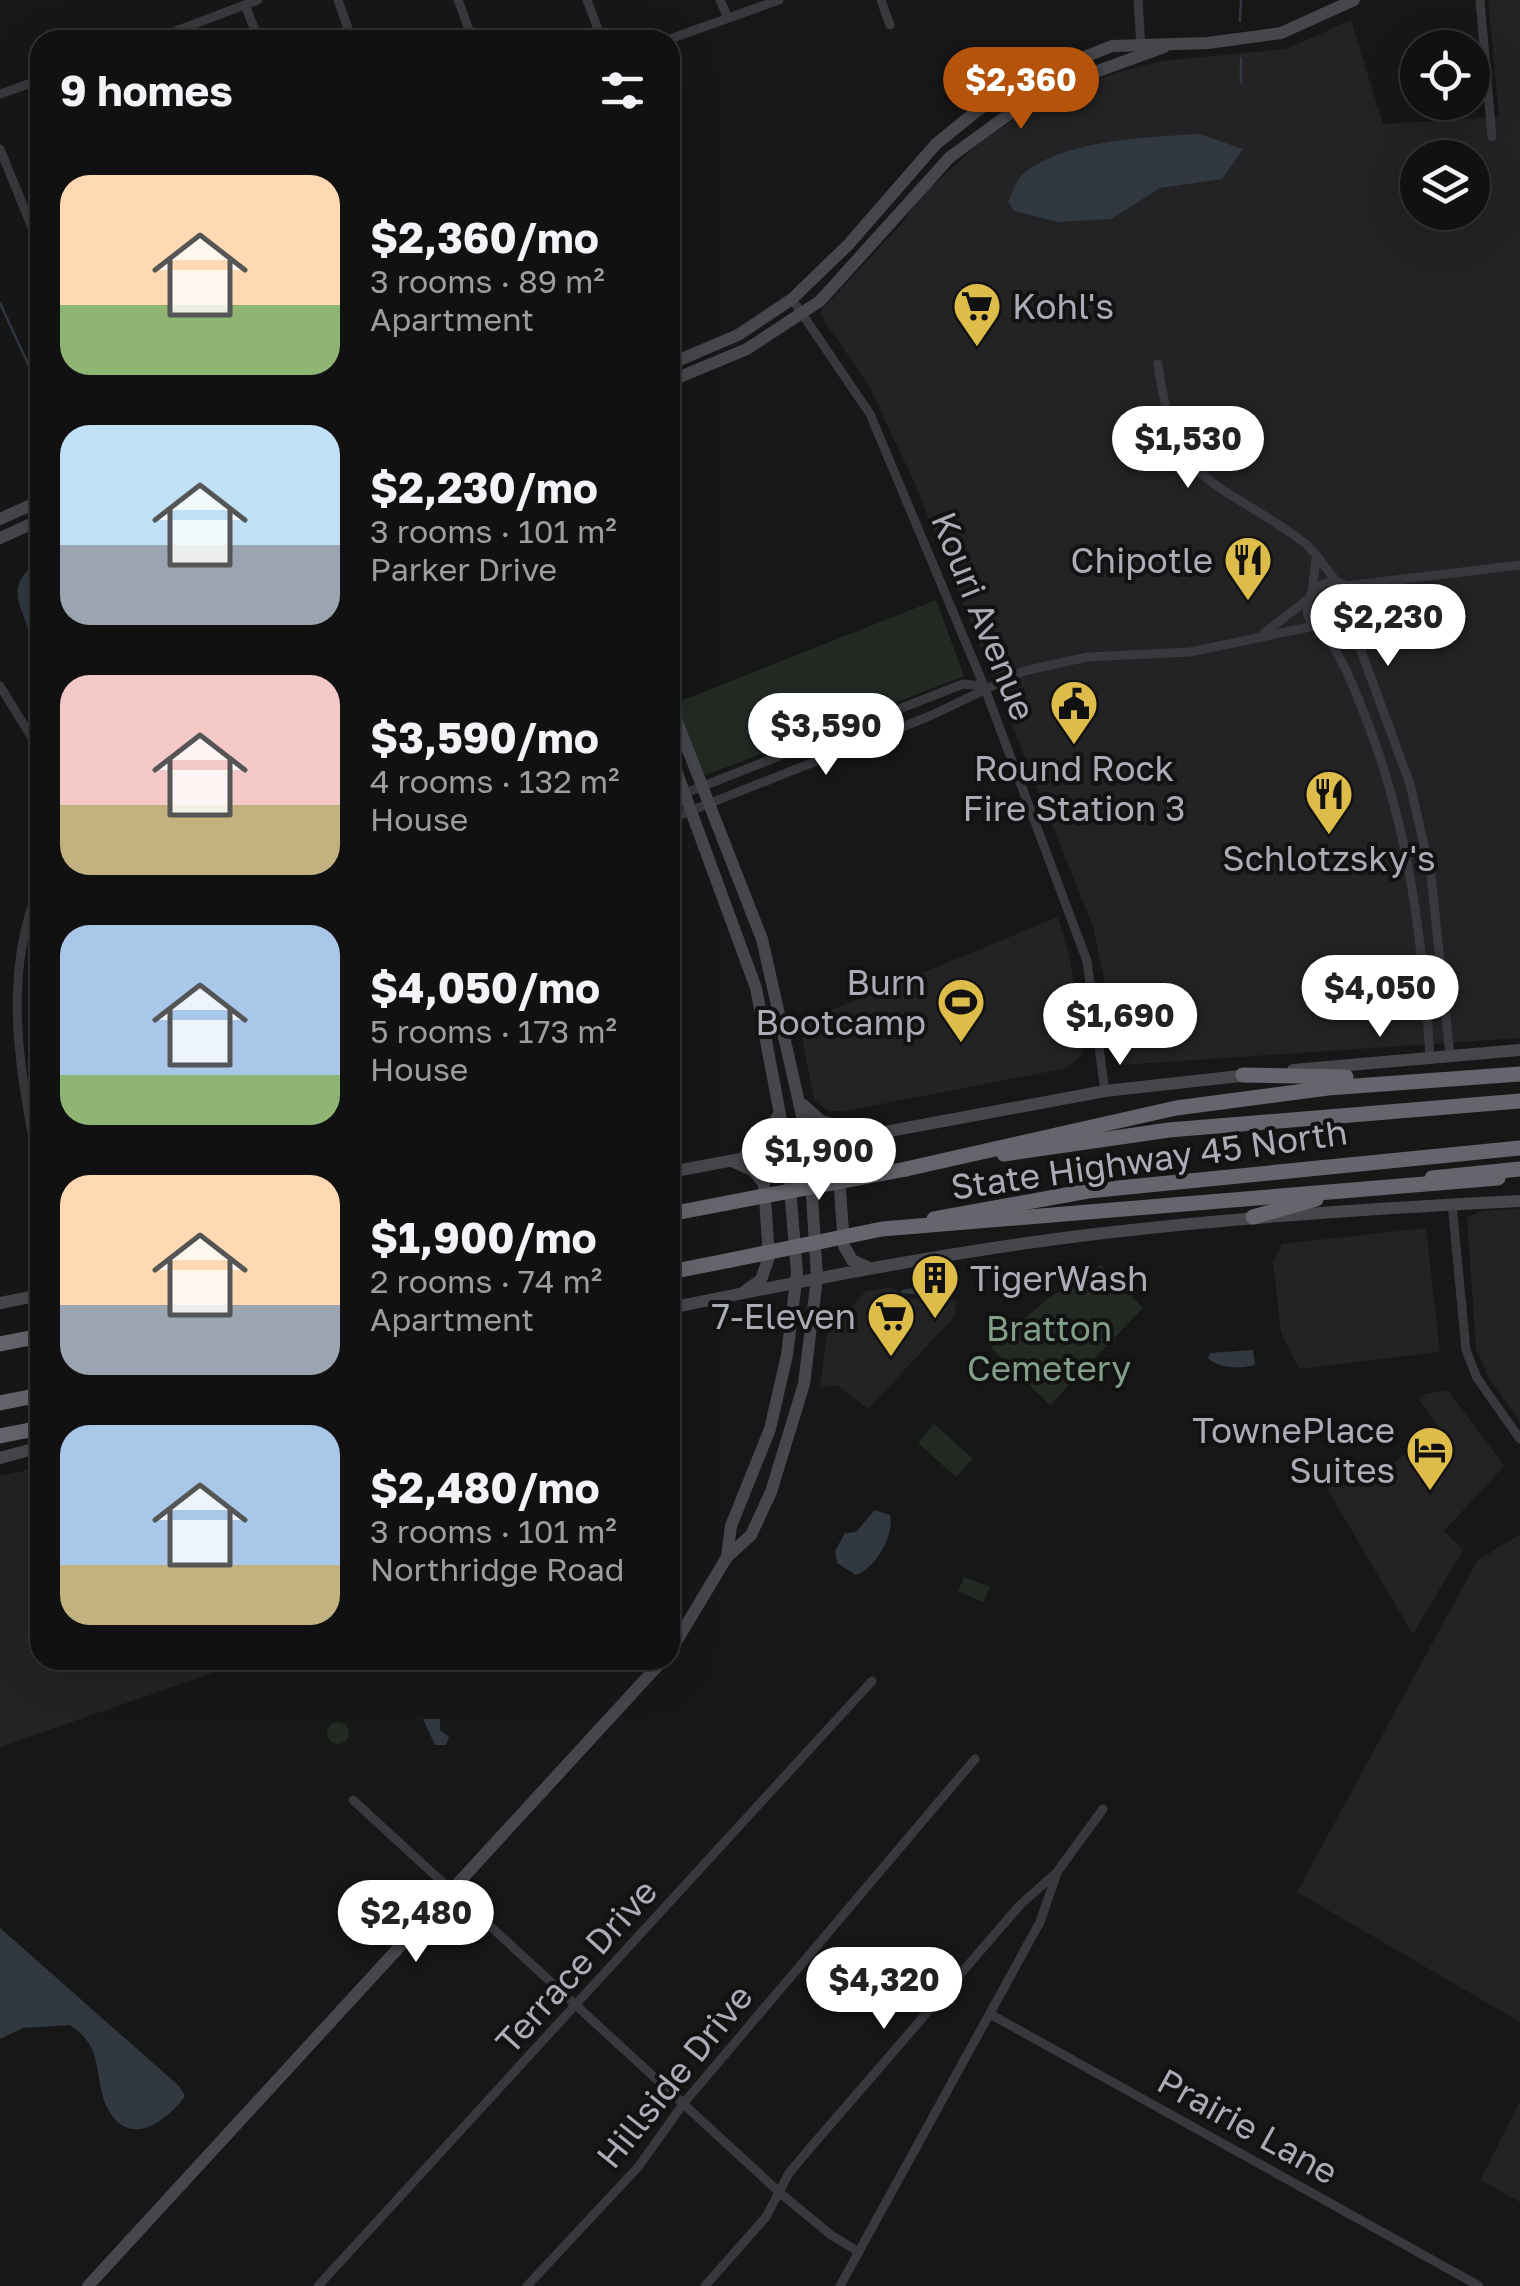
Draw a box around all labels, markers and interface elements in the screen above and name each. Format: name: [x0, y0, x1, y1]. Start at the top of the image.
map controls: [1400, 30, 1490, 230]
button: locate: [1400, 30, 1490, 120]
pin: $2,360: [940, 47, 1102, 132]
text: $2,360: [965, 60, 1077, 98]
icon: filters: [595, 63, 650, 118]
text: 9 homes: [60, 65, 233, 115]
button: layers: [1400, 140, 1490, 230]
text: $2,360/mo: [370, 212, 599, 262]
icon: home: [140, 215, 260, 335]
text: 3 rooms · 89 m²: [370, 262, 605, 300]
supermarket icon: Kohl's: [951, 280, 1003, 348]
place label: Kohl's: [1012, 285, 1114, 327]
text: Apartment: [370, 300, 534, 338]
pin: $1,530: [1107, 406, 1269, 491]
text: $1,530: [1134, 419, 1242, 457]
text: $2,230/mo: [370, 462, 598, 512]
icon: home: [140, 465, 260, 585]
street label: Kouri Avenue: [923, 506, 1045, 726]
text: 3 rooms · 101 m²: [370, 512, 617, 550]
restaurant icon: Chipotle: [1222, 534, 1274, 602]
place label: Chipotle: [1071, 539, 1213, 581]
text: Parker Drive: [370, 550, 557, 588]
pin: $2,230: [1307, 584, 1469, 669]
text: $2,230: [1332, 597, 1444, 635]
public building icon: Round Rock Fire Station 3: [1048, 678, 1100, 746]
pin: $3,590: [745, 693, 907, 778]
text: $3,590: [770, 706, 882, 744]
text: $3,590/mo: [370, 712, 599, 762]
icon: home: [140, 715, 260, 835]
place label: Round Rock Fire Station 3: [963, 747, 1185, 829]
text: 4 rooms · 132 m²: [370, 762, 620, 800]
restaurant icon: Schlotzsky's: [1303, 768, 1355, 836]
text: House: [370, 800, 468, 838]
place label: Schlotzsky's: [1222, 837, 1436, 879]
pin: $4,050: [1299, 955, 1461, 1040]
place label: Burn Bootcamp: [755, 961, 926, 1043]
text: $4,050/mo: [370, 962, 600, 1012]
icon: home: [140, 965, 260, 1085]
text: $4,050: [1324, 968, 1436, 1006]
sports icon: Burn Bootcamp: [935, 976, 987, 1044]
pin: $1,690: [1039, 983, 1201, 1068]
text: $1,690: [1065, 996, 1175, 1034]
text: 5 rooms · 173 m²: [370, 1012, 617, 1050]
text: House: [370, 1050, 468, 1088]
street label: State Highway 45 North: [948, 1110, 1350, 1208]
pin: $1,900: [738, 1118, 900, 1203]
text: $1,900: [764, 1131, 874, 1169]
text: $1,900/mo: [370, 1212, 597, 1262]
icon: home: [140, 1215, 260, 1335]
building icon: TigerWash: [909, 1252, 961, 1320]
place label: TigerWash: [970, 1257, 1149, 1299]
text: 2 rooms · 74 m²: [370, 1262, 602, 1300]
supermarket icon: 7-Eleven: [865, 1290, 917, 1358]
place label: 7-Eleven: [712, 1295, 856, 1337]
text: Apartment: [370, 1300, 534, 1338]
park label: Bratton Cemetery: [967, 1307, 1131, 1389]
place label: TownePlace Suites: [1192, 1409, 1395, 1491]
hotel icon: TownePlace Suites: [1404, 1424, 1456, 1492]
text: $2,480/mo: [370, 1462, 600, 1512]
icon: home: [140, 1465, 260, 1585]
text: 3 rooms · 101 m²: [370, 1512, 617, 1550]
text: Northridge Road: [370, 1550, 625, 1588]
street label: Terrace Drive: [487, 1870, 665, 2062]
pin: $2,480: [335, 1880, 497, 1965]
text: $2,480: [360, 1893, 472, 1931]
pin: $4,320: [803, 1947, 965, 2032]
text: $4,320: [828, 1960, 940, 1998]
street label: Hillside Drive: [587, 1976, 761, 2176]
street label: Prairie Lane: [1151, 2059, 1345, 2193]

